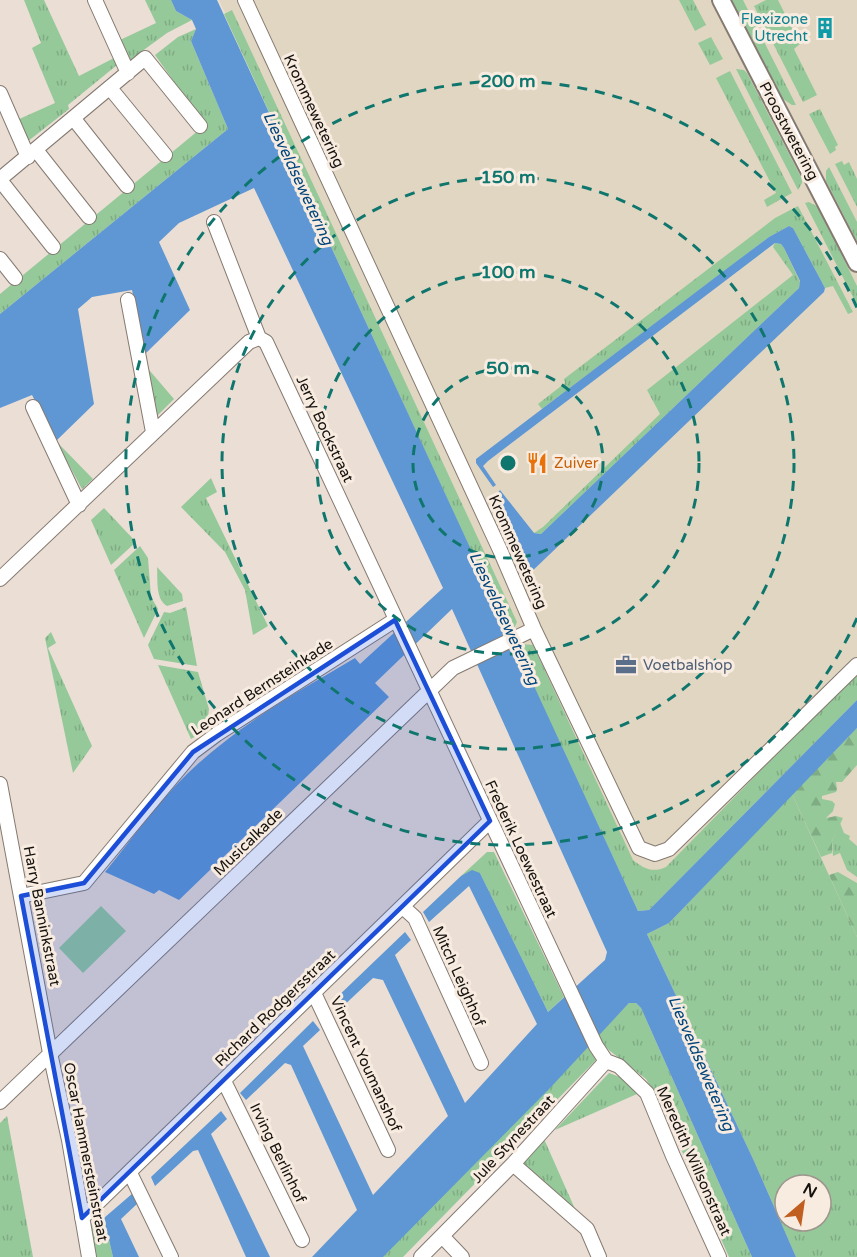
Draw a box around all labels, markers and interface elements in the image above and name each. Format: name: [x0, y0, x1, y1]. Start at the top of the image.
place label: Flexizone Utrecht: [741, 10, 808, 45]
building icon: Flexizone Utrecht: [813, 16, 837, 40]
street label: Krommewetering: [280, 51, 348, 171]
text: 200 m: [480, 70, 536, 92]
street label: Proostwetering: [755, 79, 823, 183]
water label: Liesveldsewetering: [258, 109, 338, 249]
text: 150 m: [480, 166, 536, 188]
text: 100 m: [480, 261, 536, 283]
text: 50 m: [486, 357, 530, 379]
street label: Jerry Bockstraat: [292, 373, 358, 485]
restaurant icon: Zuiver: [525, 451, 549, 475]
centre of rings: [498, 453, 518, 473]
place label: Zuiver: [554, 454, 599, 472]
street label: Krommewetering: [485, 492, 551, 612]
water label: Liesveldsewetering: [464, 549, 544, 689]
street label: Leonard Bernsteinkade: [188, 635, 336, 739]
office icon: Voetbalshop: [614, 653, 638, 677]
place label: Voetbalshop: [643, 656, 732, 674]
street label: Frederik Loewestraat: [481, 777, 561, 921]
street label: Musicalkade: [210, 805, 286, 879]
street label: Harry Banninkstraat: [20, 844, 64, 988]
street label: Mitch Leighhof: [429, 923, 489, 1029]
street label: Richard Rodgersstraat: [211, 946, 339, 1070]
street label: Vincent Youmanshof: [327, 993, 405, 1135]
water label: Liesveldsewetering: [664, 993, 739, 1135]
street label: Oscar Hammersteinstraat: [60, 1061, 112, 1243]
street label: Meredith Willsonstraat: [653, 1084, 735, 1239]
street label: Jule Stynestraat: [468, 1091, 558, 1187]
street label: Irving Berlinhof: [246, 1100, 310, 1206]
north arrow: [773, 1173, 833, 1233]
text: N: [799, 1179, 820, 1203]

